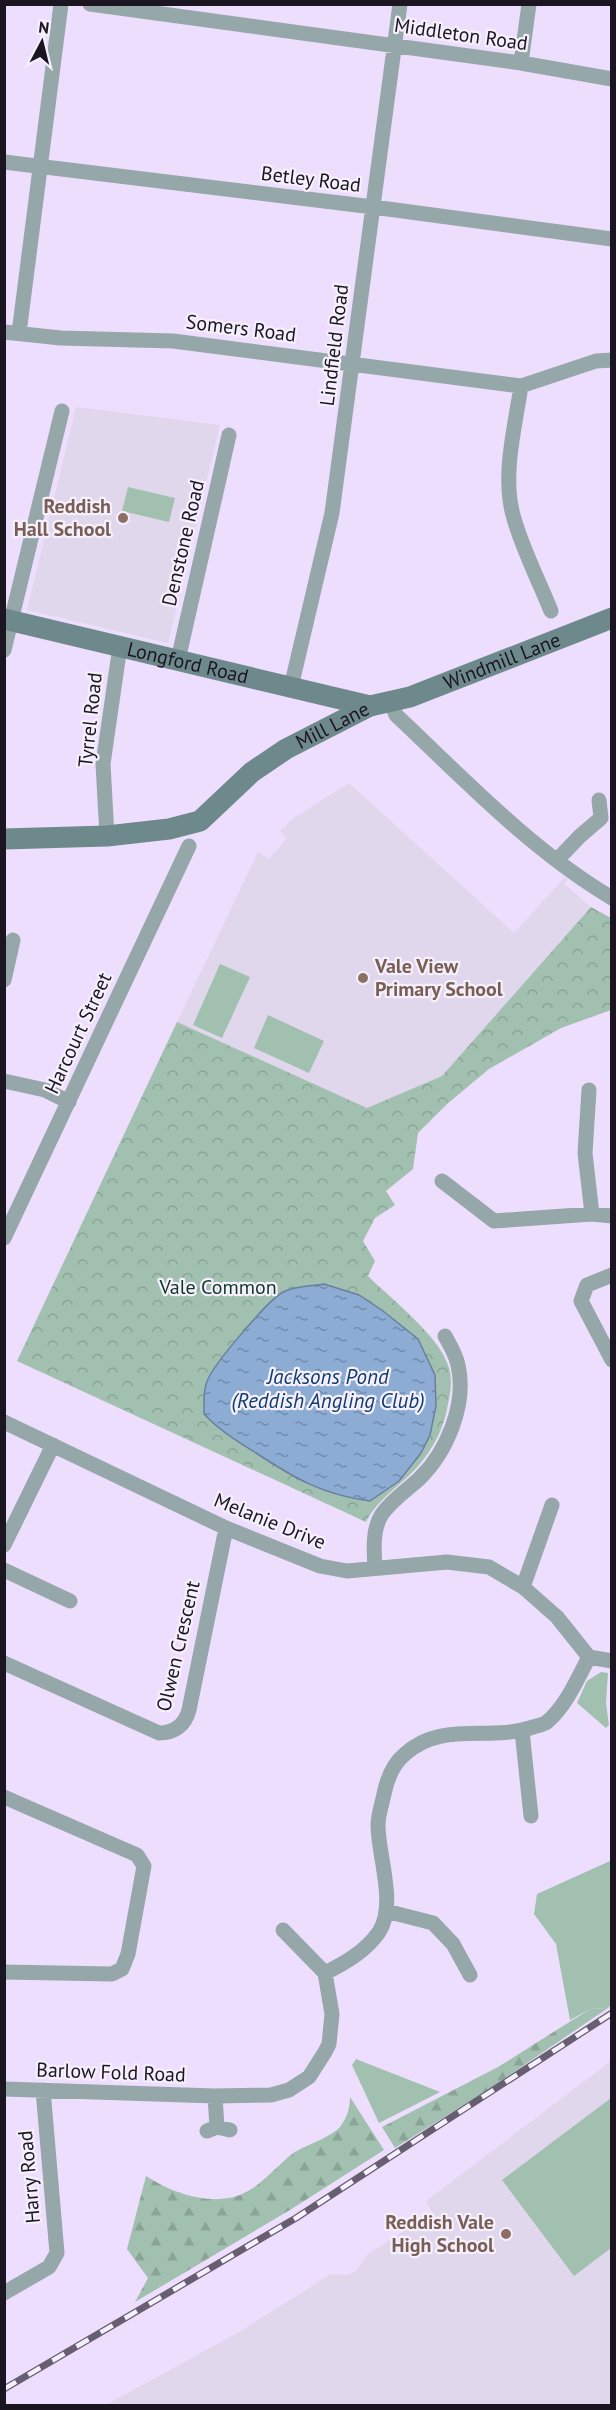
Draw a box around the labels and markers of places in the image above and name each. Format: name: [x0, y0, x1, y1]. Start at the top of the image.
place label: Reddish Hall School: [14, 493, 111, 542]
marker: Reddish Hall School: [116, 511, 130, 525]
place label: Vale View Primary School: [374, 953, 503, 1002]
marker: Vale View Primary School: [356, 971, 370, 985]
place label: Reddish Vale High School: [385, 2209, 494, 2258]
marker: Reddish Vale High School: [499, 2227, 513, 2241]

